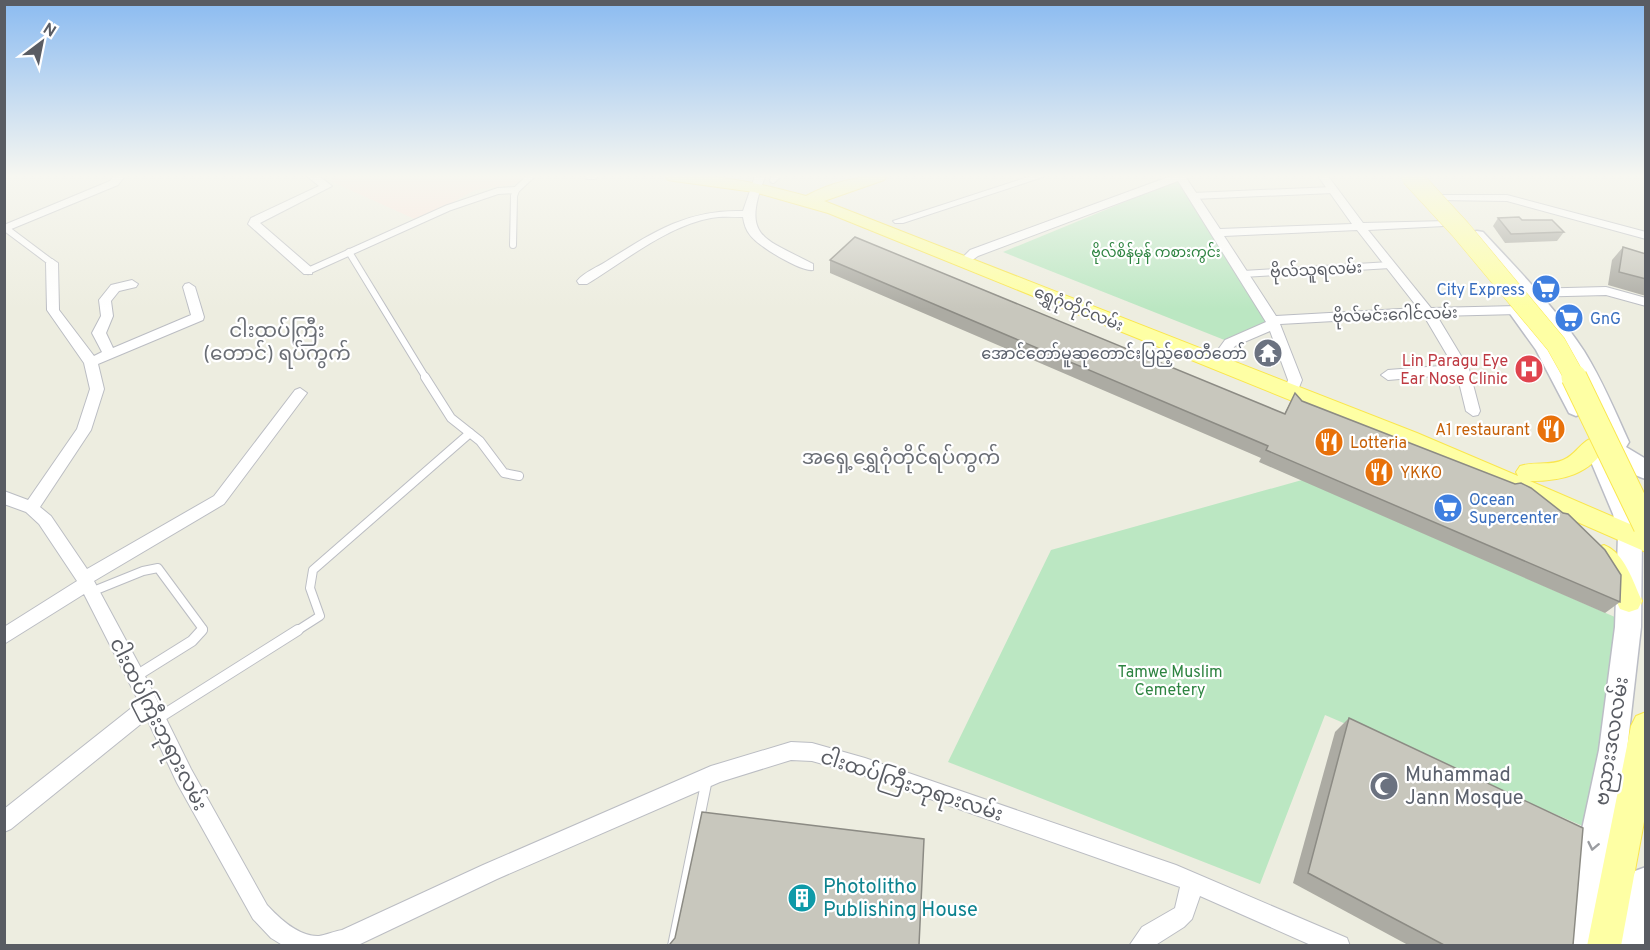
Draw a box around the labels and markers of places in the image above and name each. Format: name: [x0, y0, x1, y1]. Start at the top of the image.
supermarket icon: City Express: [1530, 273, 1562, 305]
place label: City Express: [1436, 281, 1525, 301]
supermarket icon: GnG: [1553, 302, 1585, 334]
place label: GnG: [1590, 310, 1621, 330]
temple icon: အောင်တော်မူဆုတောင်းပြည့်စေတီတော်: [1252, 337, 1284, 369]
place label: အောင်တော်မူဆုတောင်းပြည့်စေတီတော်: [981, 342, 1247, 368]
place label: Lin Paragu Eye Ear Nose Clinic: [1400, 352, 1508, 390]
hospital icon: Lin Paragu Eye Ear Nose Clinic: [1513, 353, 1545, 385]
restaurant icon: A1 restaurant: [1535, 413, 1567, 445]
place label: A1 restaurant: [1435, 421, 1530, 441]
restaurant icon: Lotteria: [1313, 426, 1345, 458]
place label: Lotteria: [1350, 434, 1407, 454]
restaurant icon: YKKO: [1363, 456, 1395, 488]
place label: YKKO: [1400, 464, 1442, 484]
place label: Ocean Supercenter: [1469, 491, 1558, 529]
supermarket icon: Ocean Supercenter: [1432, 492, 1464, 524]
place label: Muhammad Jann Mosque: [1405, 763, 1524, 812]
mosque icon: Muhammad Jann Mosque: [1368, 770, 1400, 802]
place label: Photolitho Publishing House: [823, 875, 978, 924]
building icon: Photolitho Publishing House: [786, 882, 818, 914]

